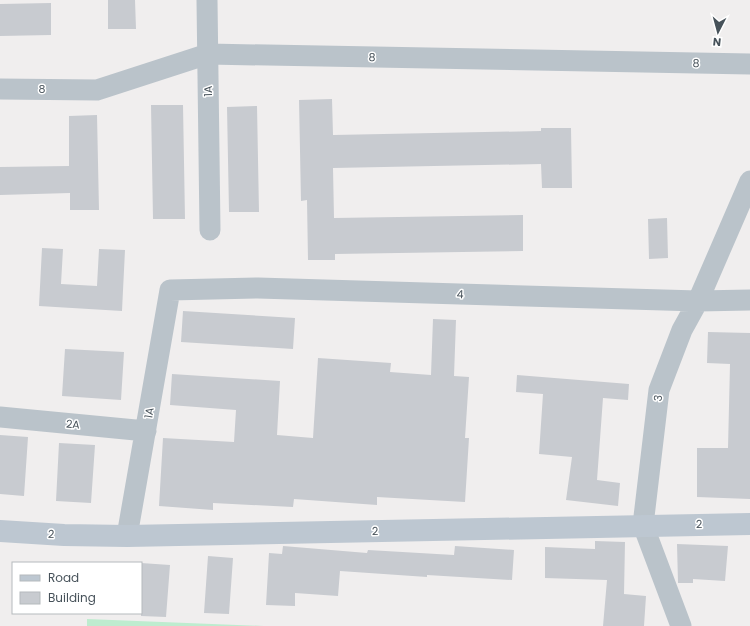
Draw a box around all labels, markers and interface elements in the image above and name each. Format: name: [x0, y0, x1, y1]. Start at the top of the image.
north arrow: [698, 12, 738, 52]
text: N: [712, 34, 722, 50]
street label: 8: [368, 49, 376, 65]
street label: 8: [692, 55, 700, 71]
street label: 8: [39, 81, 46, 97]
street label: 1A: [200, 85, 216, 97]
street label: 4: [456, 286, 464, 302]
street label: 3: [650, 394, 666, 402]
street label: 1A: [140, 406, 158, 420]
street label: 2A: [65, 415, 81, 433]
street label: 2: [696, 516, 702, 532]
street label: 2: [372, 523, 378, 539]
street label: 2: [47, 526, 55, 542]
legend: [12, 562, 142, 614]
text: Road: [48, 569, 79, 586]
text: Building: [48, 589, 96, 606]

